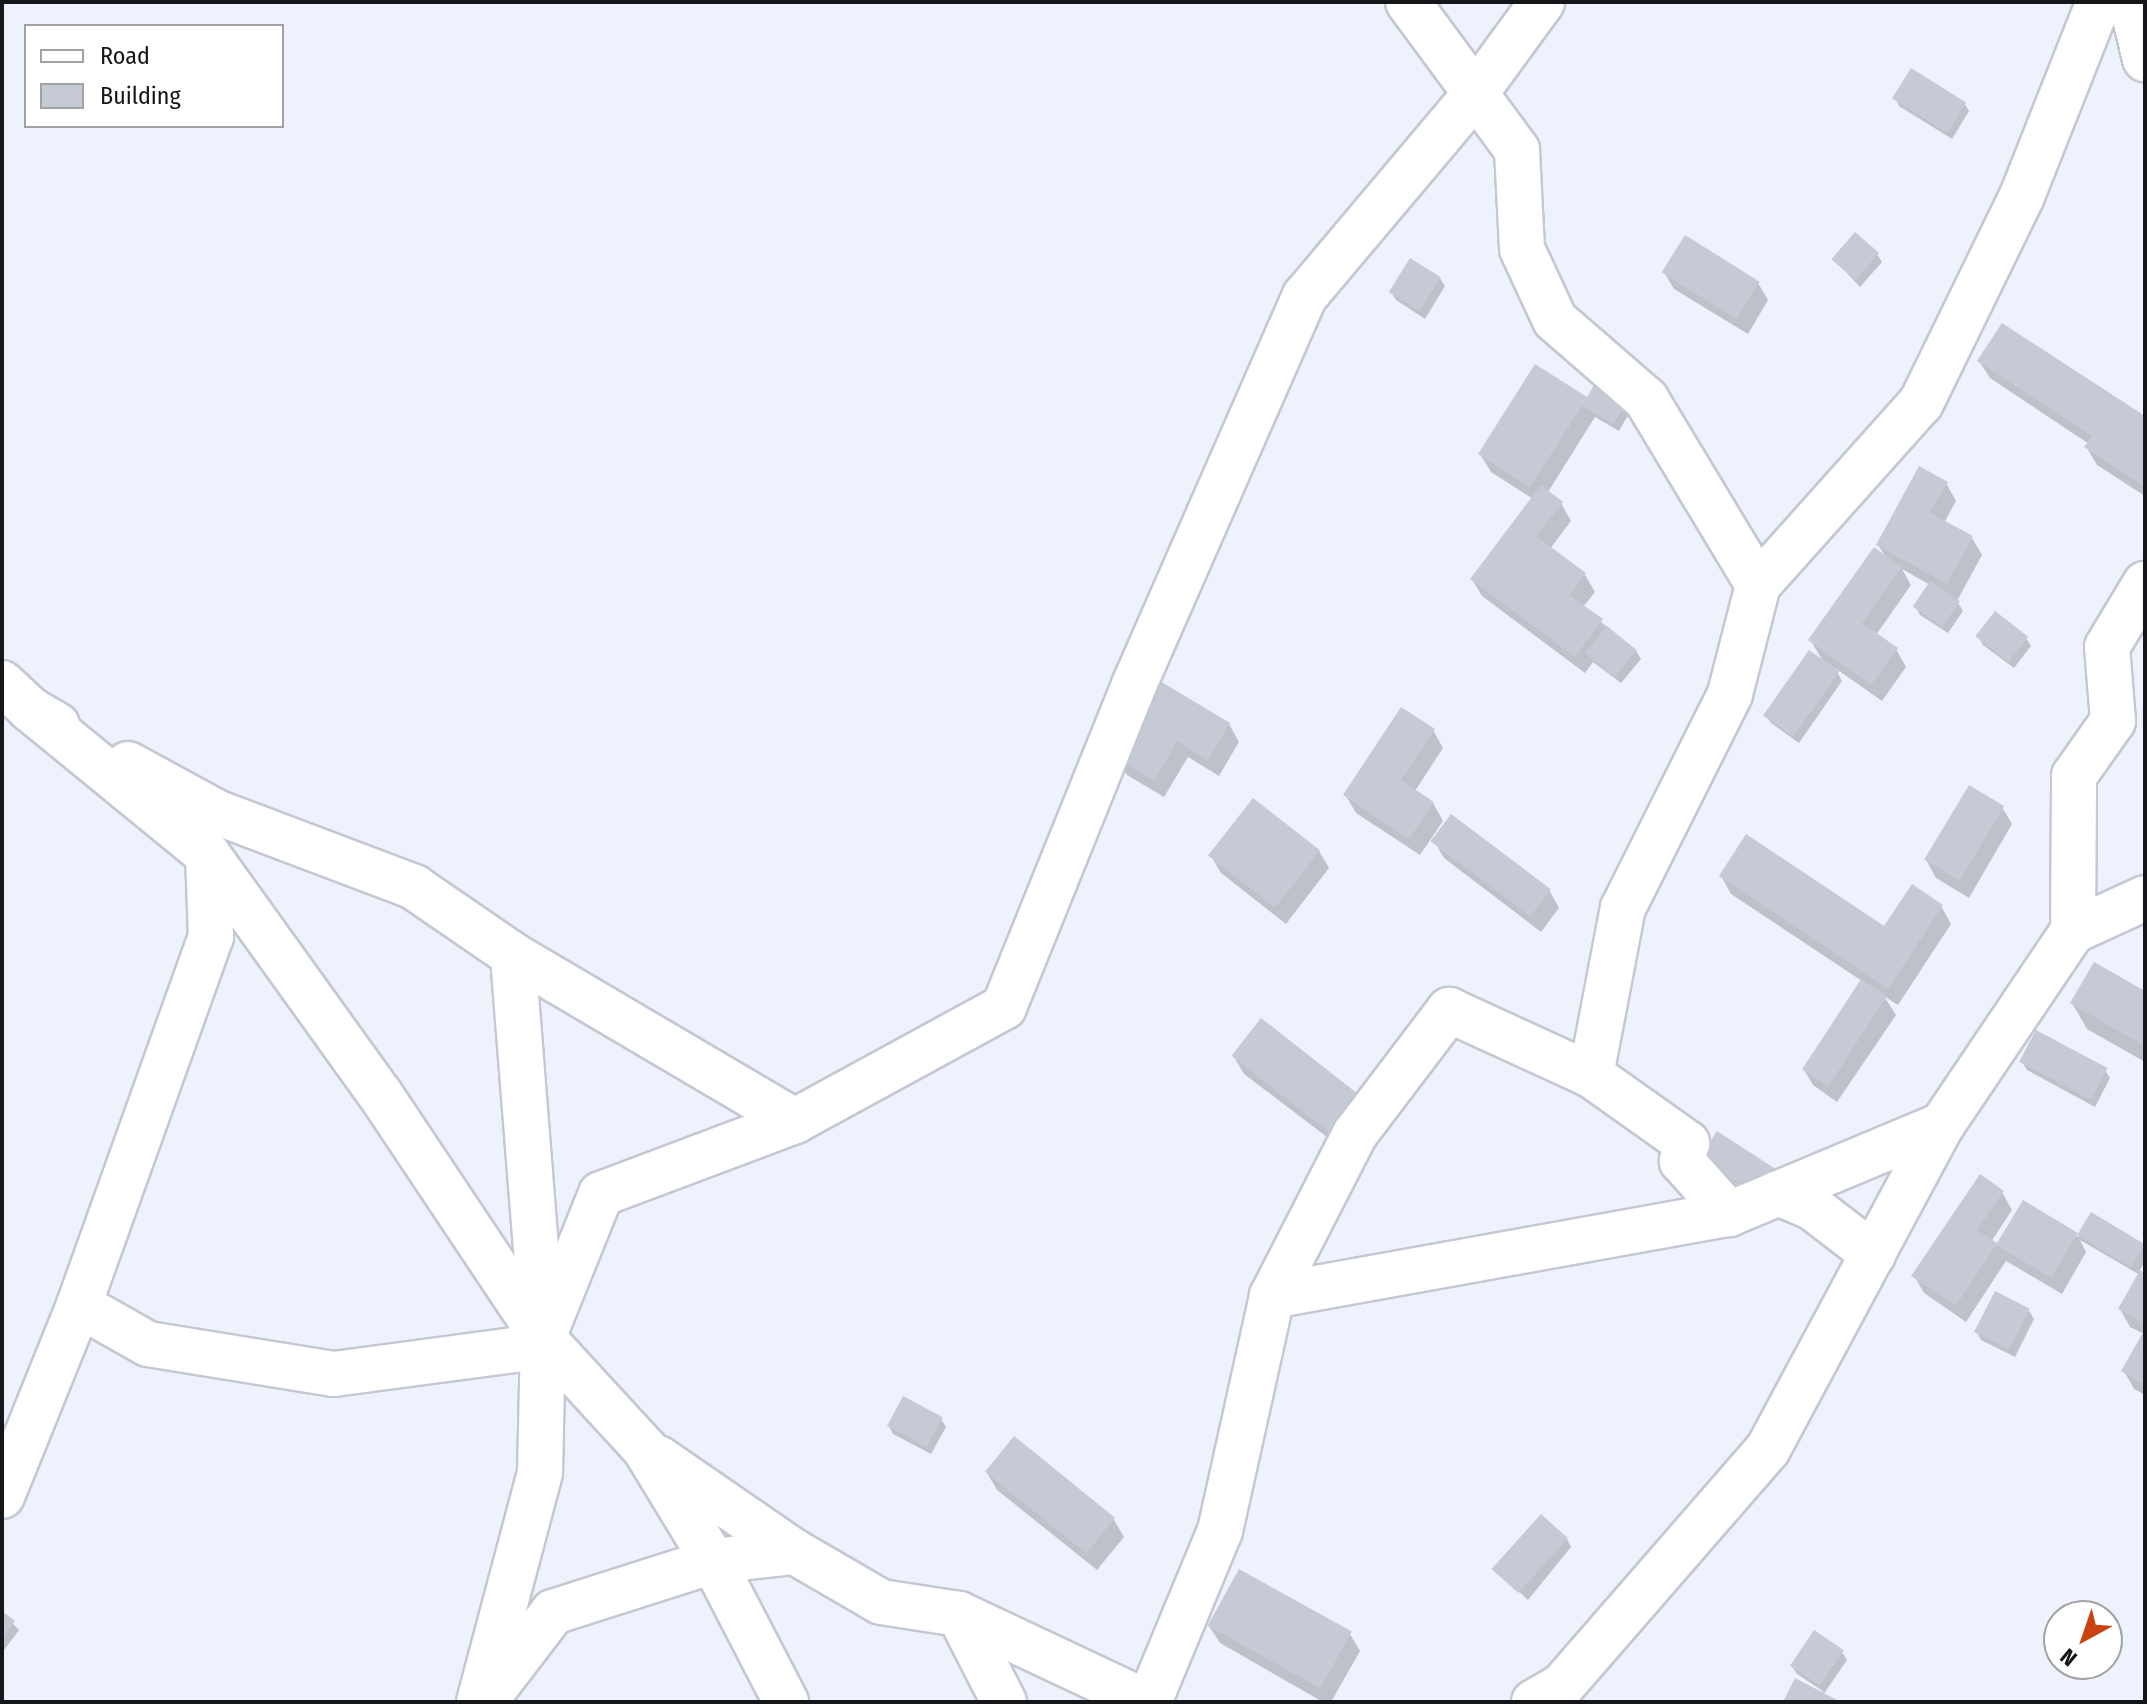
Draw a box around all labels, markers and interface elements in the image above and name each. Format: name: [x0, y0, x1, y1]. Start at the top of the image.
legend: [24, 24, 284, 128]
text: Road: [100, 42, 150, 70]
text: Building: [100, 82, 181, 110]
north arrow: [2043, 1600, 2123, 1680]
text: N: [2055, 1643, 2082, 1672]

